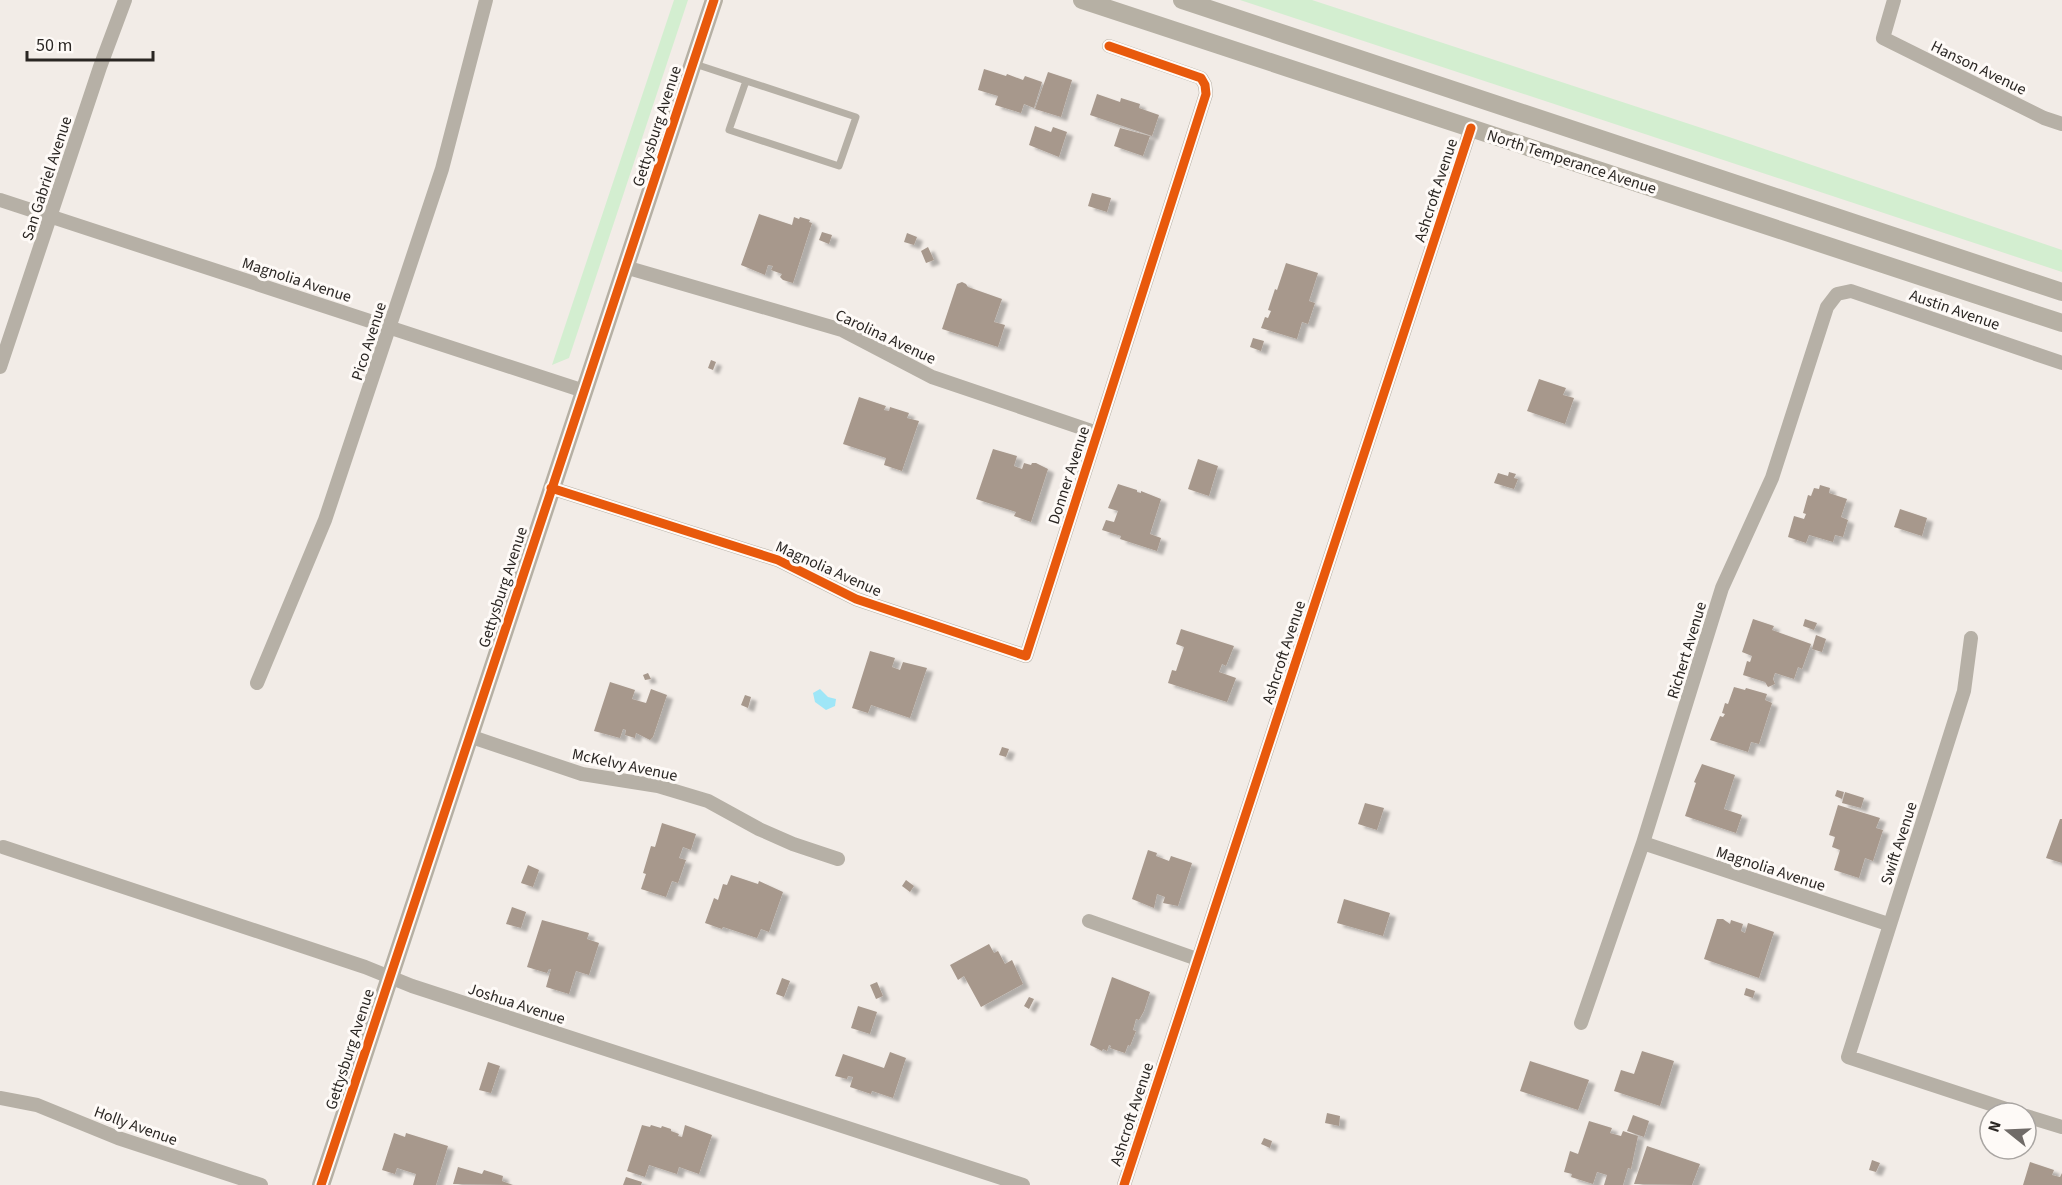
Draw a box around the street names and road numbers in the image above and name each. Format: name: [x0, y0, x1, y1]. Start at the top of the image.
street label: Hanson Avenue: [1927, 35, 2030, 101]
street label: Gettysburg Avenue: [627, 63, 687, 190]
street label: San Gabriel Avenue: [16, 113, 77, 243]
street label: North Temperance Avenue: [1484, 124, 1659, 200]
street label: Ashcroft Avenue: [1409, 136, 1463, 245]
street label: Magnolia Avenue: [239, 252, 354, 308]
street label: Austin Avenue: [1907, 284, 2003, 336]
street label: Pico Avenue: [346, 299, 392, 383]
street label: Carolina Avenue: [832, 304, 939, 370]
street label: Donner Avenue: [1043, 423, 1095, 527]
street label: Gettysburg Avenue: [473, 524, 533, 651]
street label: Magnolia Avenue: [772, 536, 885, 602]
street label: Ashcroft Avenue: [1257, 598, 1311, 707]
street label: Richert Avenue: [1662, 599, 1712, 702]
street label: McKelvy Avenue: [570, 743, 680, 787]
street label: Swift Avenue: [1875, 799, 1923, 888]
street label: Magnolia Avenue: [1713, 841, 1828, 897]
street label: Joshua Avenue: [465, 978, 568, 1030]
street label: Gettysburg Avenue: [320, 986, 380, 1113]
street label: Ashcroft Avenue: [1105, 1060, 1159, 1169]
street label: Holly Avenue: [91, 1101, 180, 1151]

